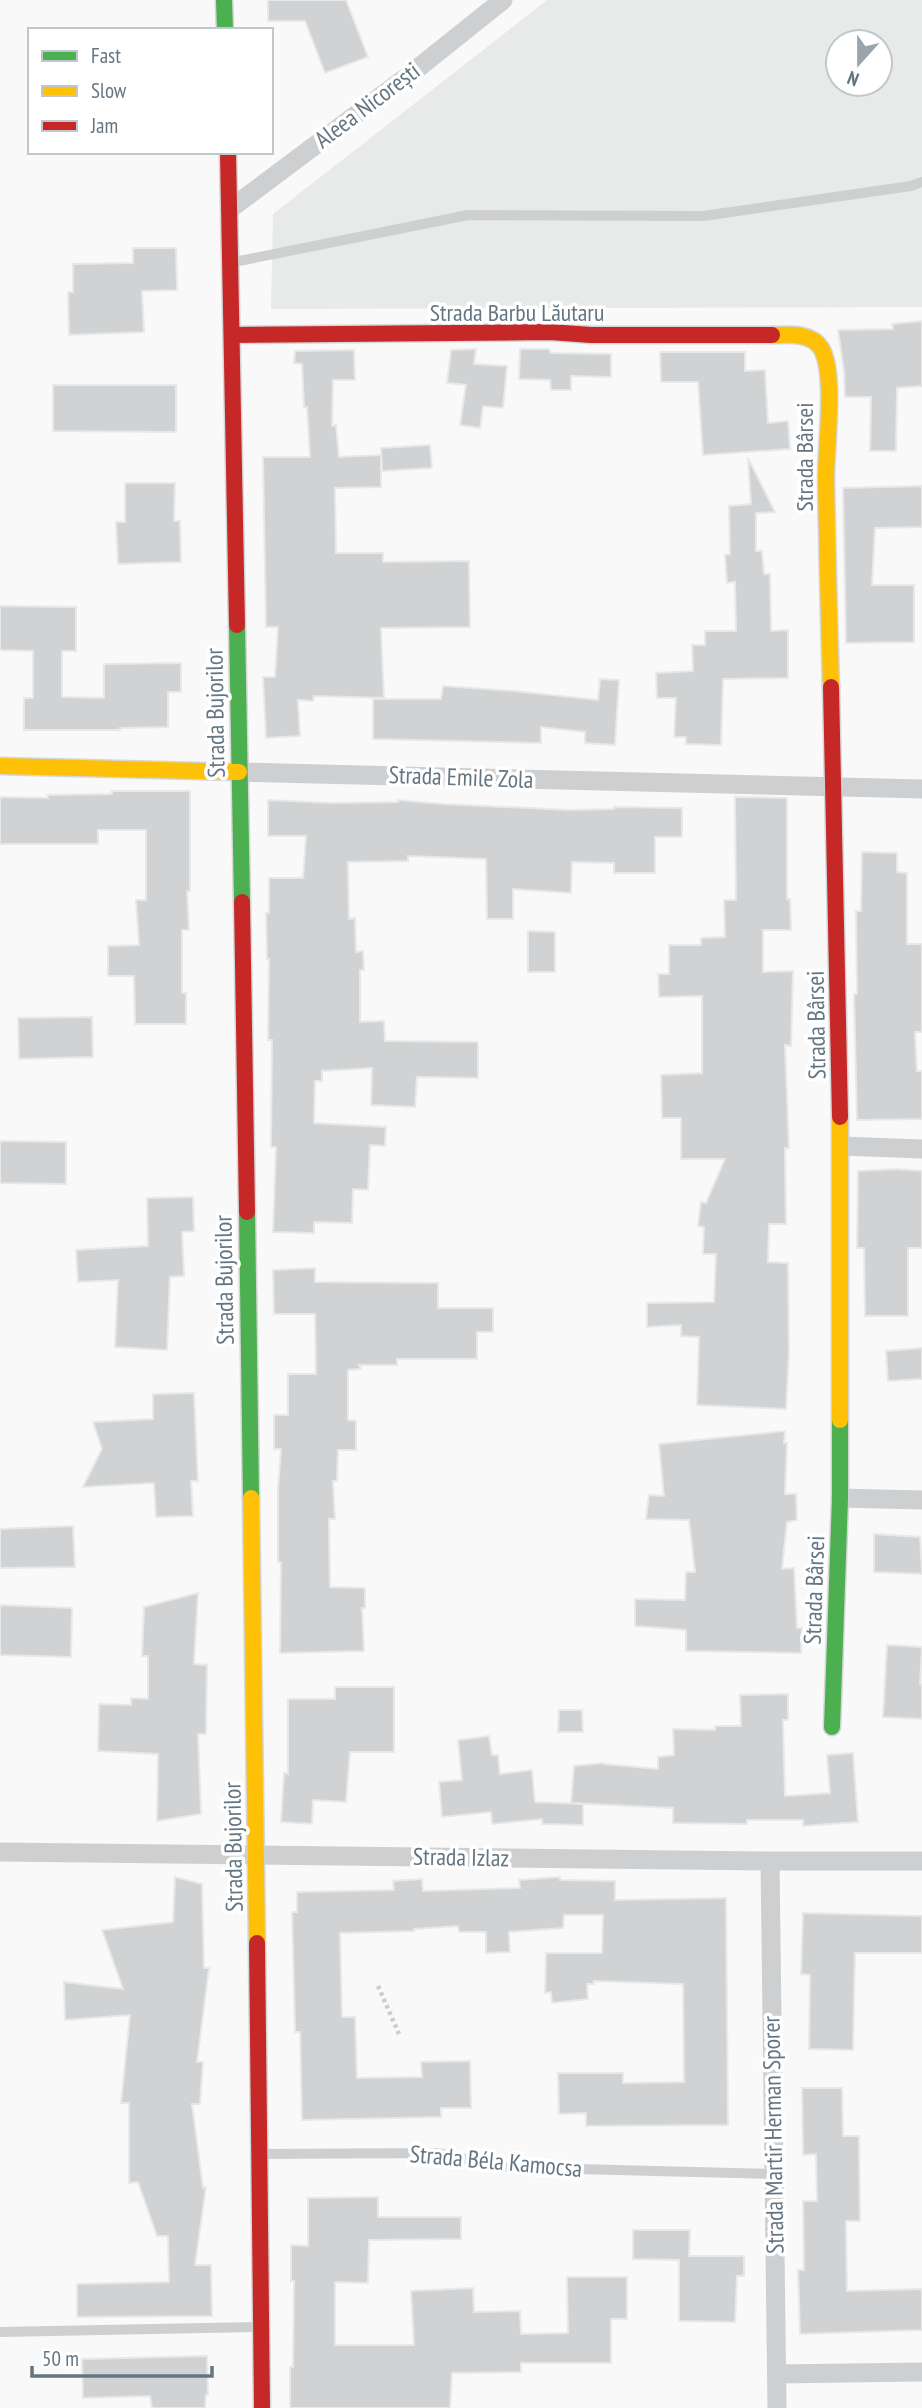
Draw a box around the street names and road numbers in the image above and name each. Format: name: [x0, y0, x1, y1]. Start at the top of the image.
street label: Aleea Nicorești: [308, 55, 426, 155]
street label: Strada Barbu Lăutaru: [430, 297, 604, 328]
street label: Strada Bârsei: [789, 403, 820, 511]
street label: Strada Bujorilor: [198, 647, 232, 778]
street label: Strada Emile Zola: [388, 759, 534, 795]
street label: Strada Bârsei: [800, 970, 832, 1080]
street label: Strada Bujorilor: [207, 1214, 241, 1345]
street label: Strada Bârsei: [797, 1535, 831, 1645]
street label: Strada Bujorilor: [216, 1781, 250, 1912]
street label: Strada Izlaz: [413, 1841, 509, 1873]
street label: Strada Martir Herman Sporer: [755, 2015, 791, 2254]
street label: Strada Béla Kamocsa: [409, 2138, 583, 2184]

